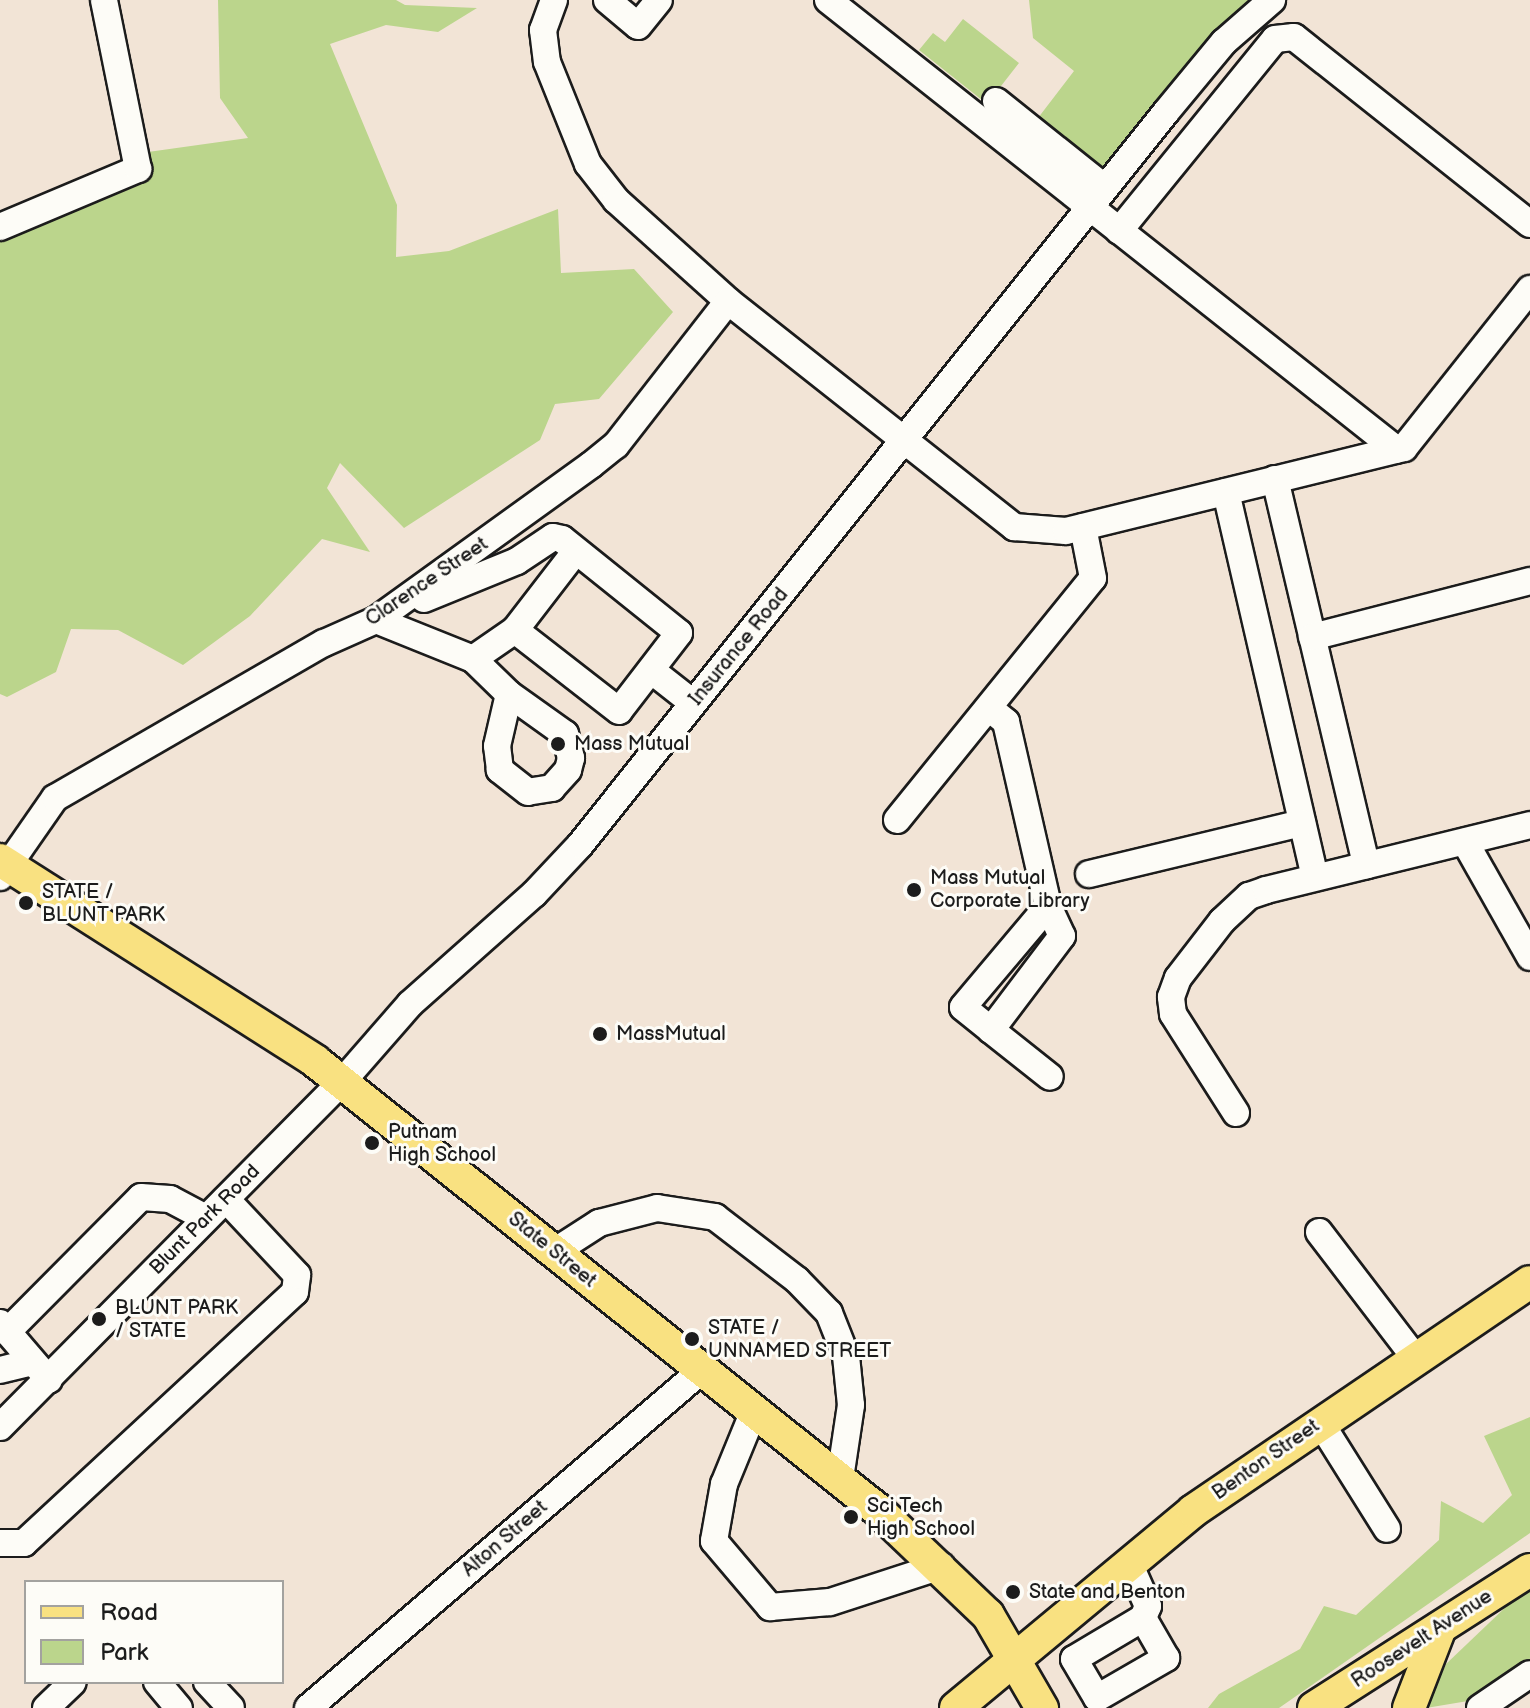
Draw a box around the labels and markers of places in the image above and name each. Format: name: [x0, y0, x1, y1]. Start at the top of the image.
place label: Mass Mutual: [574, 732, 689, 756]
marker: Mass Mutual: [549, 735, 567, 753]
place label: Mass Mutual Corporate Library: [930, 866, 1090, 913]
place label: STATE / BLUNT PARK: [42, 880, 165, 927]
marker: Mass Mutual Corporate Library: [905, 881, 923, 899]
marker: STATE / BLUNT PARK: [17, 894, 35, 912]
place label: MassMutual: [616, 1022, 726, 1046]
marker: MassMutual: [591, 1025, 609, 1043]
place label: Putnam High School: [388, 1120, 496, 1167]
marker: Putnam High School: [363, 1134, 381, 1152]
place label: BLUNT PARK / STATE: [115, 1296, 238, 1343]
marker: BLUNT PARK / STATE: [90, 1310, 108, 1328]
place label: STATE / UNNAMED STREET: [708, 1316, 892, 1363]
marker: STATE / UNNAMED STREET: [683, 1330, 701, 1348]
place label: Sci Tech High School: [867, 1494, 975, 1541]
marker: Sci Tech High School: [842, 1508, 860, 1526]
place label: State and Benton: [1029, 1580, 1185, 1604]
marker: State and Benton: [1004, 1583, 1022, 1601]

